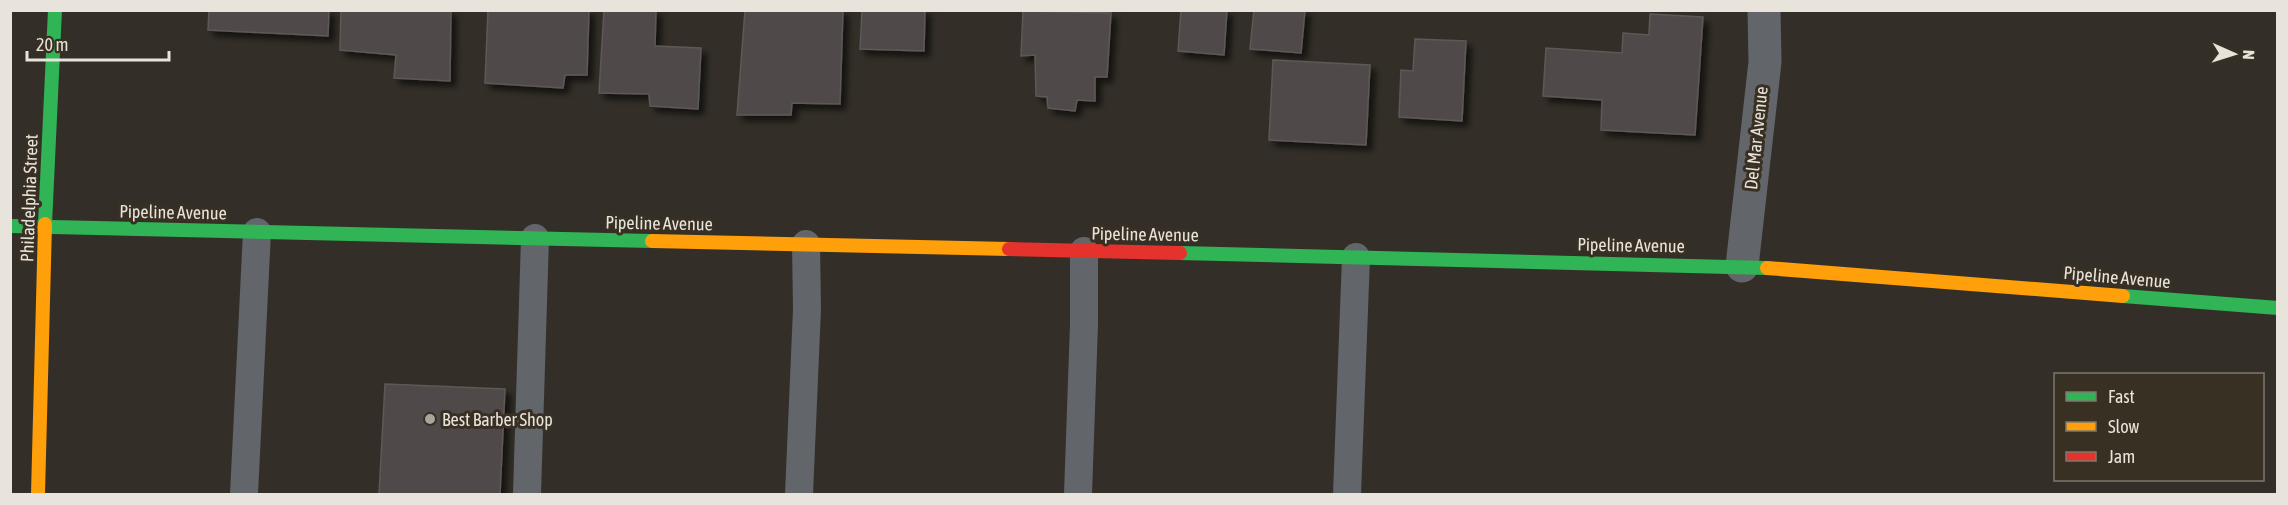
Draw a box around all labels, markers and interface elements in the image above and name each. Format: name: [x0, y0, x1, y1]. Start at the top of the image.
scale bar: [27, 24, 170, 62]
north arrow: [2204, 24, 2264, 84]
text: 20 m: [36, 34, 68, 55]
text: N: [2240, 50, 2258, 60]
street label: Del Mar Avenue: [1740, 85, 1772, 191]
street label: Philadelphia Street: [16, 134, 42, 262]
street label: Pipeline Avenue: [119, 201, 227, 223]
street label: Pipeline Avenue: [605, 212, 713, 234]
street label: Pipeline Avenue: [1091, 223, 1199, 245]
street label: Pipeline Avenue: [1577, 234, 1685, 256]
street label: Pipeline Avenue: [2063, 262, 2171, 292]
legend: [2054, 373, 2264, 481]
text: Fast: [2108, 386, 2135, 407]
place label: Best Barber Shop: [442, 409, 553, 430]
marker: Best Barber Shop: [423, 412, 437, 426]
text: Slow: [2108, 416, 2139, 437]
text: Jam: [2108, 446, 2135, 467]

